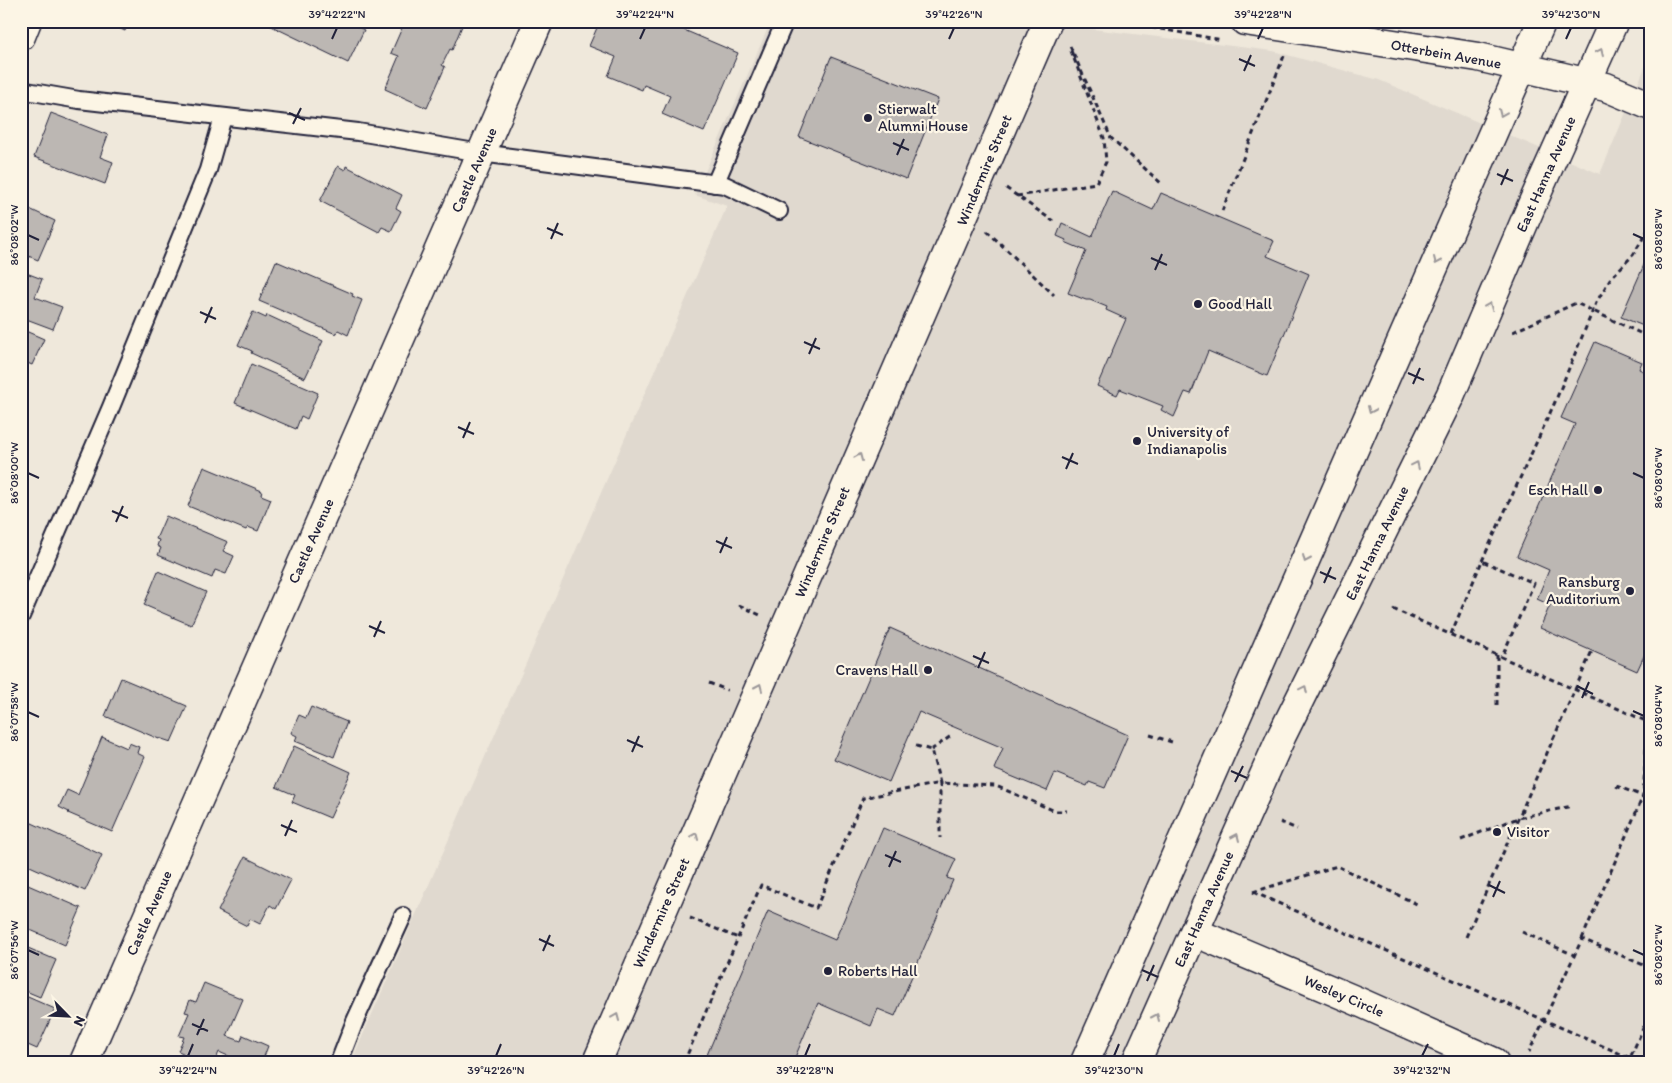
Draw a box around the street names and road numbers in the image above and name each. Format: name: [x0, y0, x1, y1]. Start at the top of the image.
street label: Otterbein Avenue: [1389, 35, 1503, 73]
street label: Windermire Street: [952, 111, 1016, 228]
street label: East Hanna Avenue: [1512, 113, 1580, 235]
street label: Castle Avenue: [447, 125, 501, 215]
street label: Windermire Street: [790, 483, 854, 600]
street label: East Hanna Avenue: [1341, 483, 1413, 603]
street label: Castle Avenue: [284, 496, 338, 586]
street label: East Hanna Avenue: [1170, 848, 1238, 970]
street label: Windermire Street: [629, 855, 694, 971]
street label: Castle Avenue: [122, 868, 176, 958]
street label: Wesley Circle: [1301, 971, 1387, 1021]

